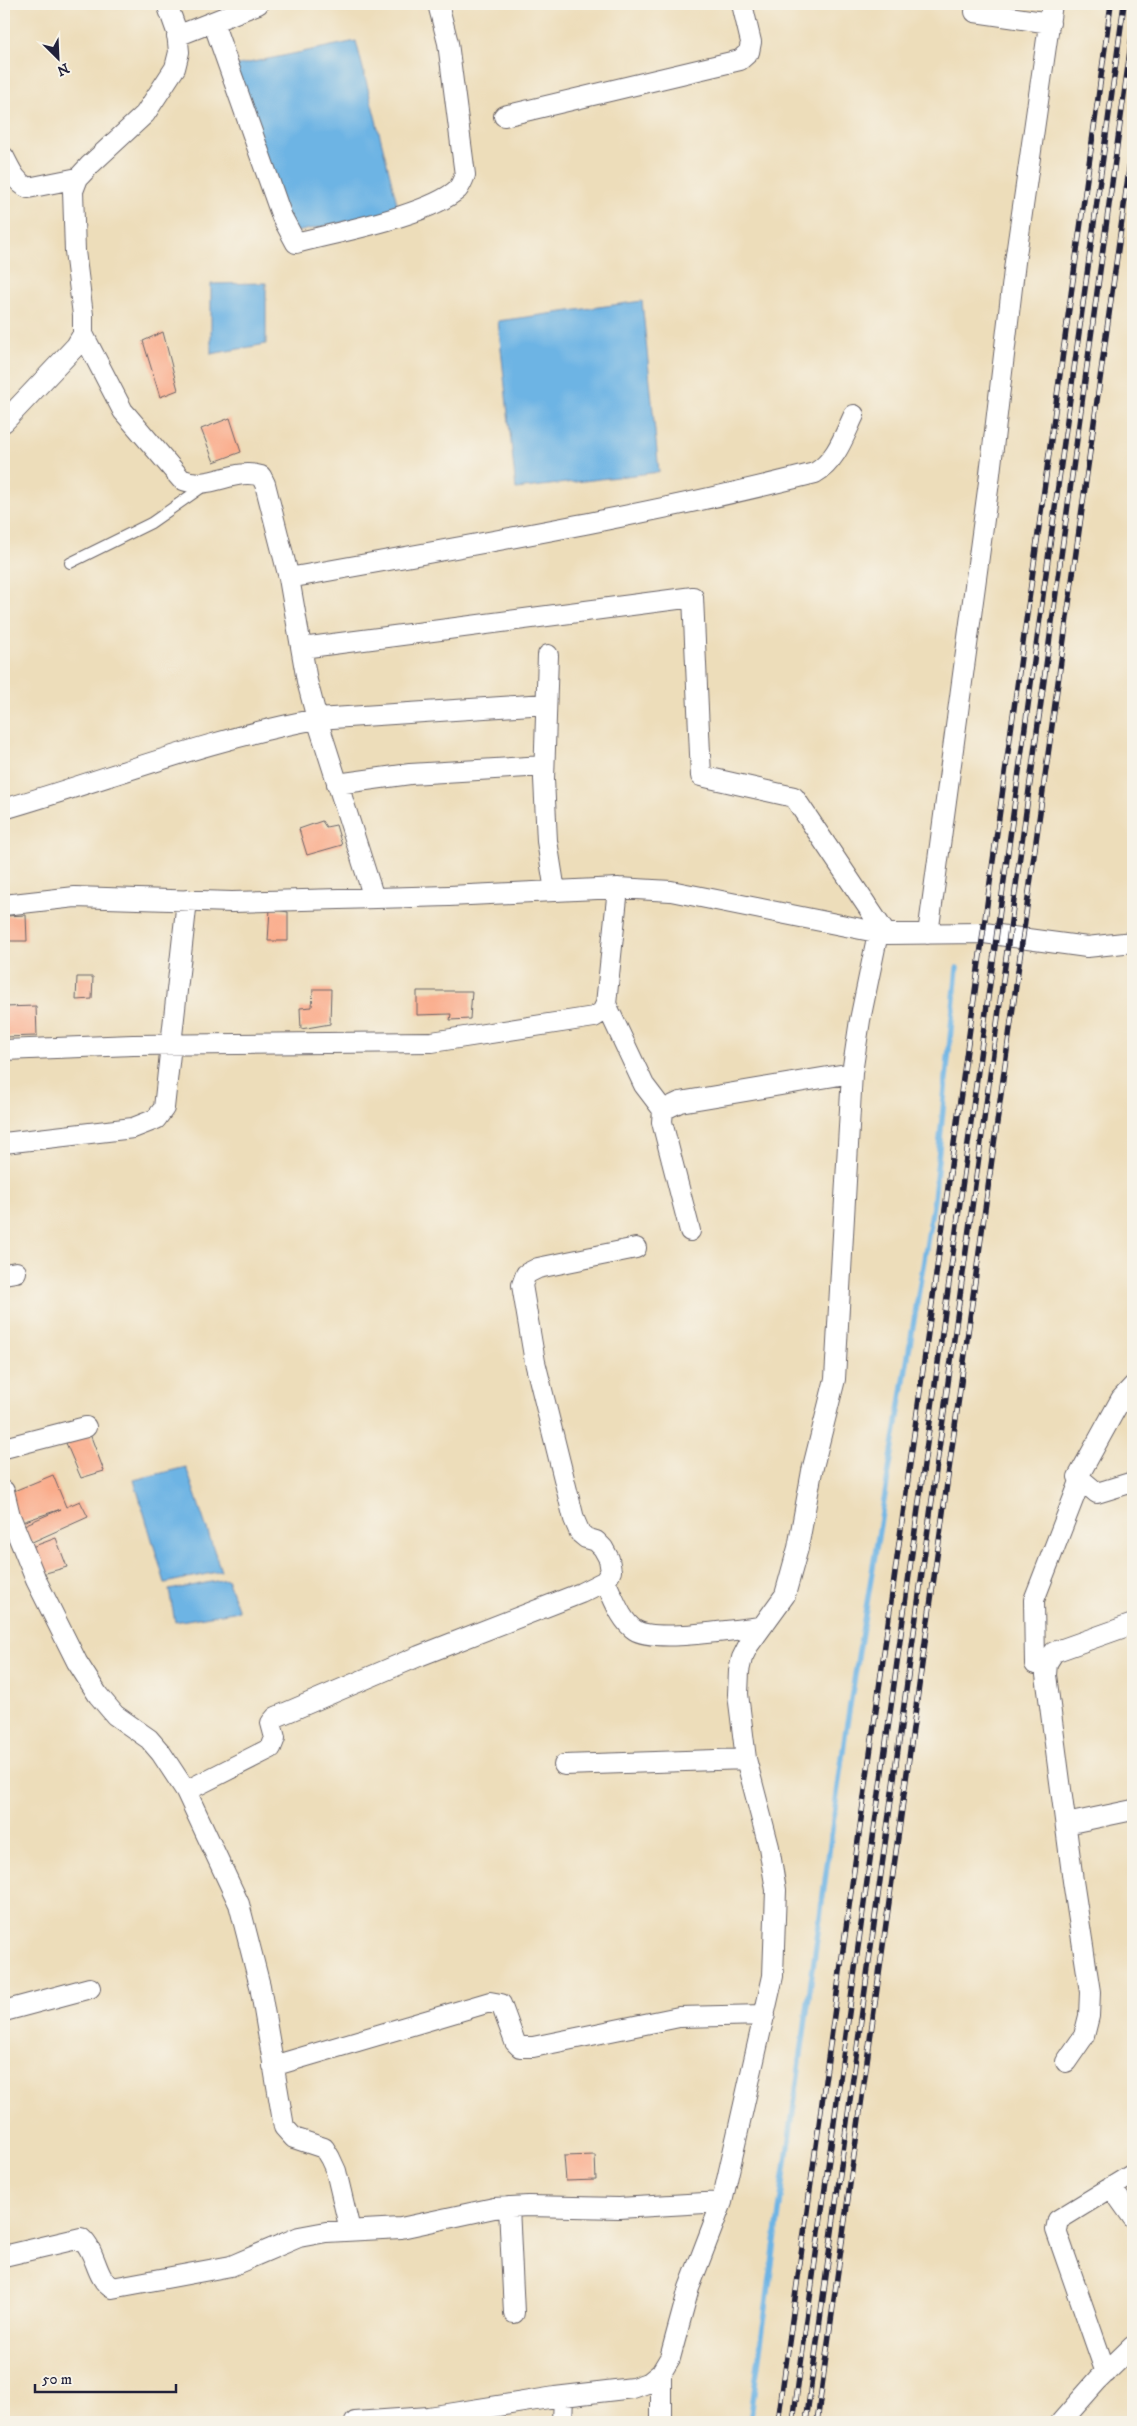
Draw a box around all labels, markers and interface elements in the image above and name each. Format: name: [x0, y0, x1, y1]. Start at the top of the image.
north arrow: [32, 32, 82, 82]
text: N: [54, 58, 72, 80]
scale bar: [35, 2361, 176, 2393]
text: 50 m: [42, 2370, 72, 2389]

